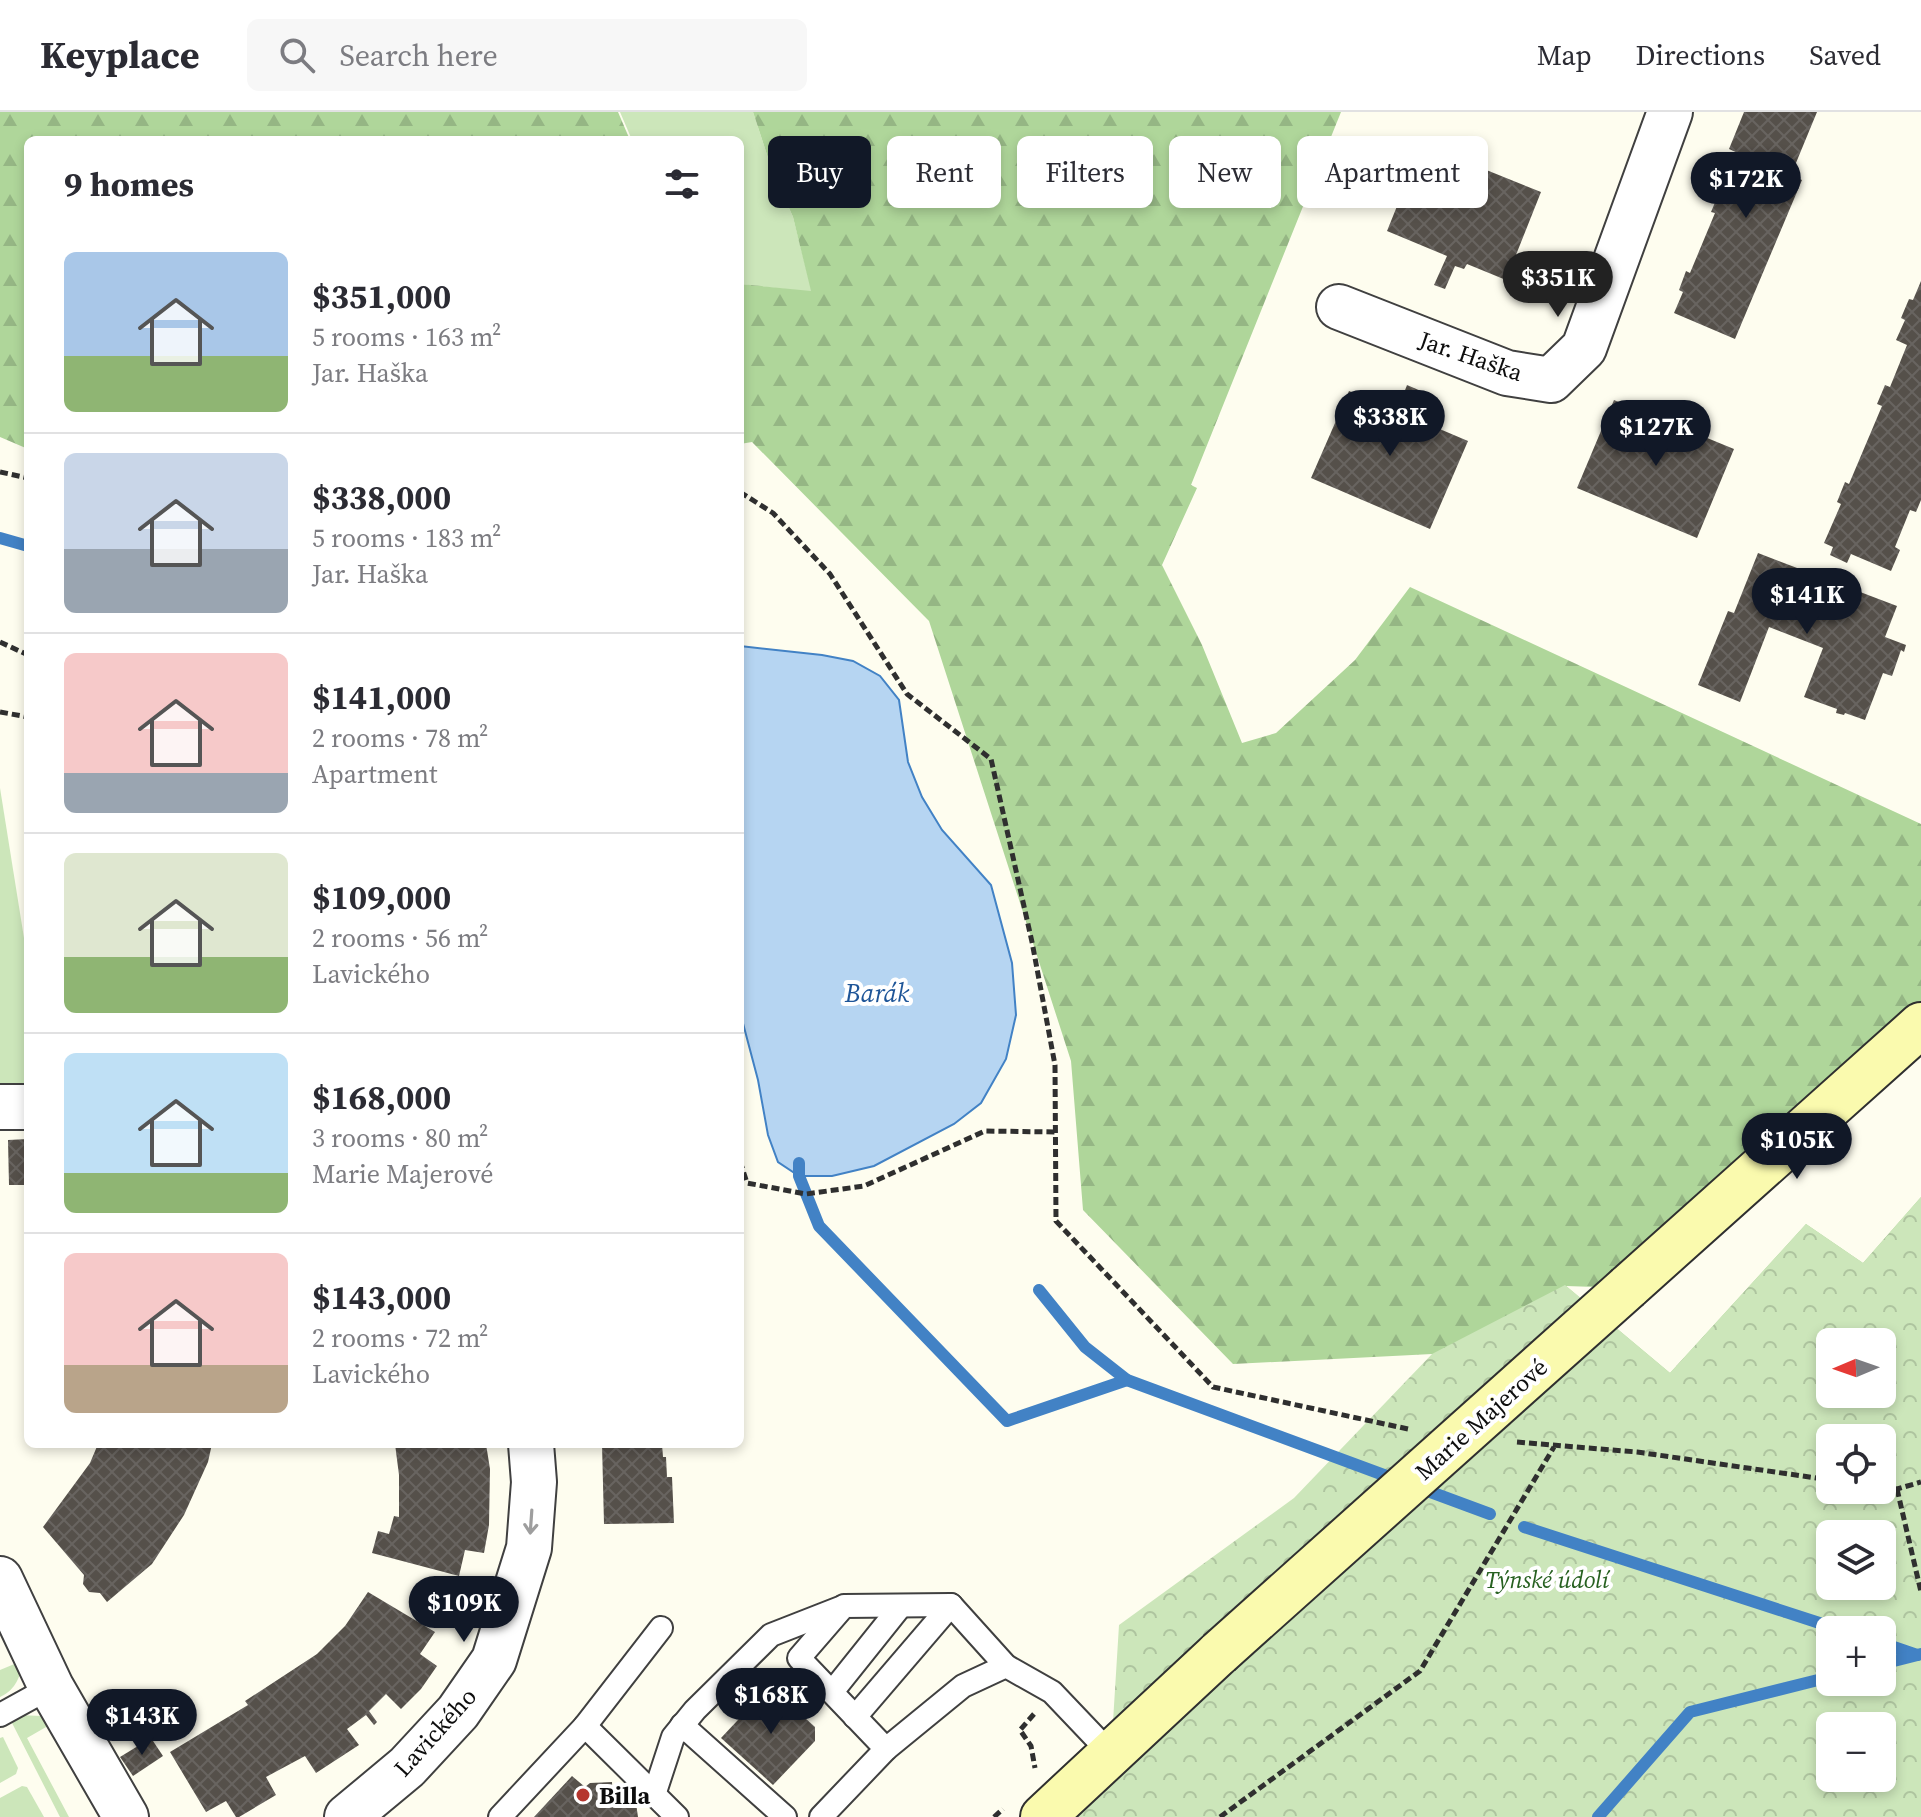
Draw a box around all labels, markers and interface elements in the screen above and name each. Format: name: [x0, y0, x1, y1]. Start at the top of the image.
search box: [247, 19, 807, 91]
text: Keyplace: [40, 29, 199, 81]
icon: search: [275, 33, 319, 77]
text: Search here: [339, 35, 498, 76]
text: Map: [1537, 36, 1592, 74]
text: Directions: [1636, 36, 1765, 74]
text: Saved: [1809, 36, 1881, 74]
chip: Buy: [768, 136, 871, 208]
chip: Rent: [887, 136, 1001, 208]
chip: Filters: [1017, 136, 1153, 208]
chip: New: [1169, 136, 1281, 208]
chip: Apartment: [1297, 136, 1488, 208]
pin: $172K: [1690, 152, 1802, 220]
text: $172K: [1709, 160, 1783, 196]
text: 9 homes: [64, 161, 194, 207]
icon: filters: [660, 162, 704, 206]
pin: $351K: [1502, 251, 1614, 319]
text: $351K: [1521, 259, 1595, 295]
text: $351,000: [312, 273, 451, 319]
icon: home: [128, 284, 224, 380]
text: 5 rooms · 163 m²: [312, 319, 501, 355]
street label: Jar. Haška: [1414, 323, 1528, 389]
text: Jar. Haška: [312, 355, 428, 391]
pin: $338K: [1334, 390, 1446, 458]
text: $338K: [1353, 398, 1427, 434]
pin: $127K: [1600, 400, 1712, 468]
text: $127K: [1619, 408, 1693, 444]
text: $338,000: [312, 474, 451, 520]
icon: home: [128, 485, 224, 581]
text: 5 rooms · 183 m²: [312, 520, 501, 556]
text: Jar. Haška: [312, 556, 428, 592]
pin: $141K: [1751, 568, 1863, 636]
text: $141K: [1770, 576, 1844, 612]
text: $141,000: [312, 674, 451, 720]
icon: home: [128, 685, 224, 781]
text: 2 rooms · 78 m²: [312, 720, 488, 756]
text: Apartment: [312, 756, 437, 792]
text: $109,000: [312, 874, 451, 920]
icon: home: [128, 885, 224, 981]
text: 2 rooms · 56 m²: [312, 920, 488, 956]
text: Lavického: [312, 956, 430, 992]
water label: Barák: [844, 975, 910, 1011]
text: $168,000: [312, 1074, 451, 1120]
icon: home: [128, 1085, 224, 1181]
pin: $105K: [1741, 1113, 1853, 1181]
text: 3 rooms · 80 m²: [312, 1120, 488, 1156]
text: $105K: [1760, 1121, 1834, 1157]
text: Marie Majerové: [312, 1156, 494, 1192]
text: $143,000: [312, 1274, 451, 1320]
icon: home: [128, 1285, 224, 1381]
text: 2 rooms · 72 m²: [312, 1320, 488, 1356]
north arrow: [1816, 1328, 1896, 1408]
map controls: [1816, 1328, 1896, 1792]
street label: Marie Majerové: [1408, 1351, 1554, 1487]
text: Lavického: [312, 1356, 430, 1392]
button: locate: [1816, 1424, 1896, 1504]
one-way arrow: [523, 1508, 538, 1535]
button: layers: [1816, 1520, 1896, 1600]
park label: Týnské údolí: [1485, 1563, 1611, 1596]
pin: $109K: [408, 1576, 520, 1644]
text: $109K: [427, 1584, 501, 1620]
button: +: [1816, 1616, 1896, 1696]
pin: $168K: [715, 1668, 827, 1736]
text: $168K: [734, 1676, 808, 1712]
street label: Lavického: [386, 1680, 484, 1784]
pin: $143K: [86, 1689, 198, 1757]
text: $143K: [105, 1697, 179, 1733]
button: −: [1816, 1712, 1896, 1792]
place label: Billa: [599, 1779, 650, 1812]
marker: Billa: [574, 1786, 592, 1804]

